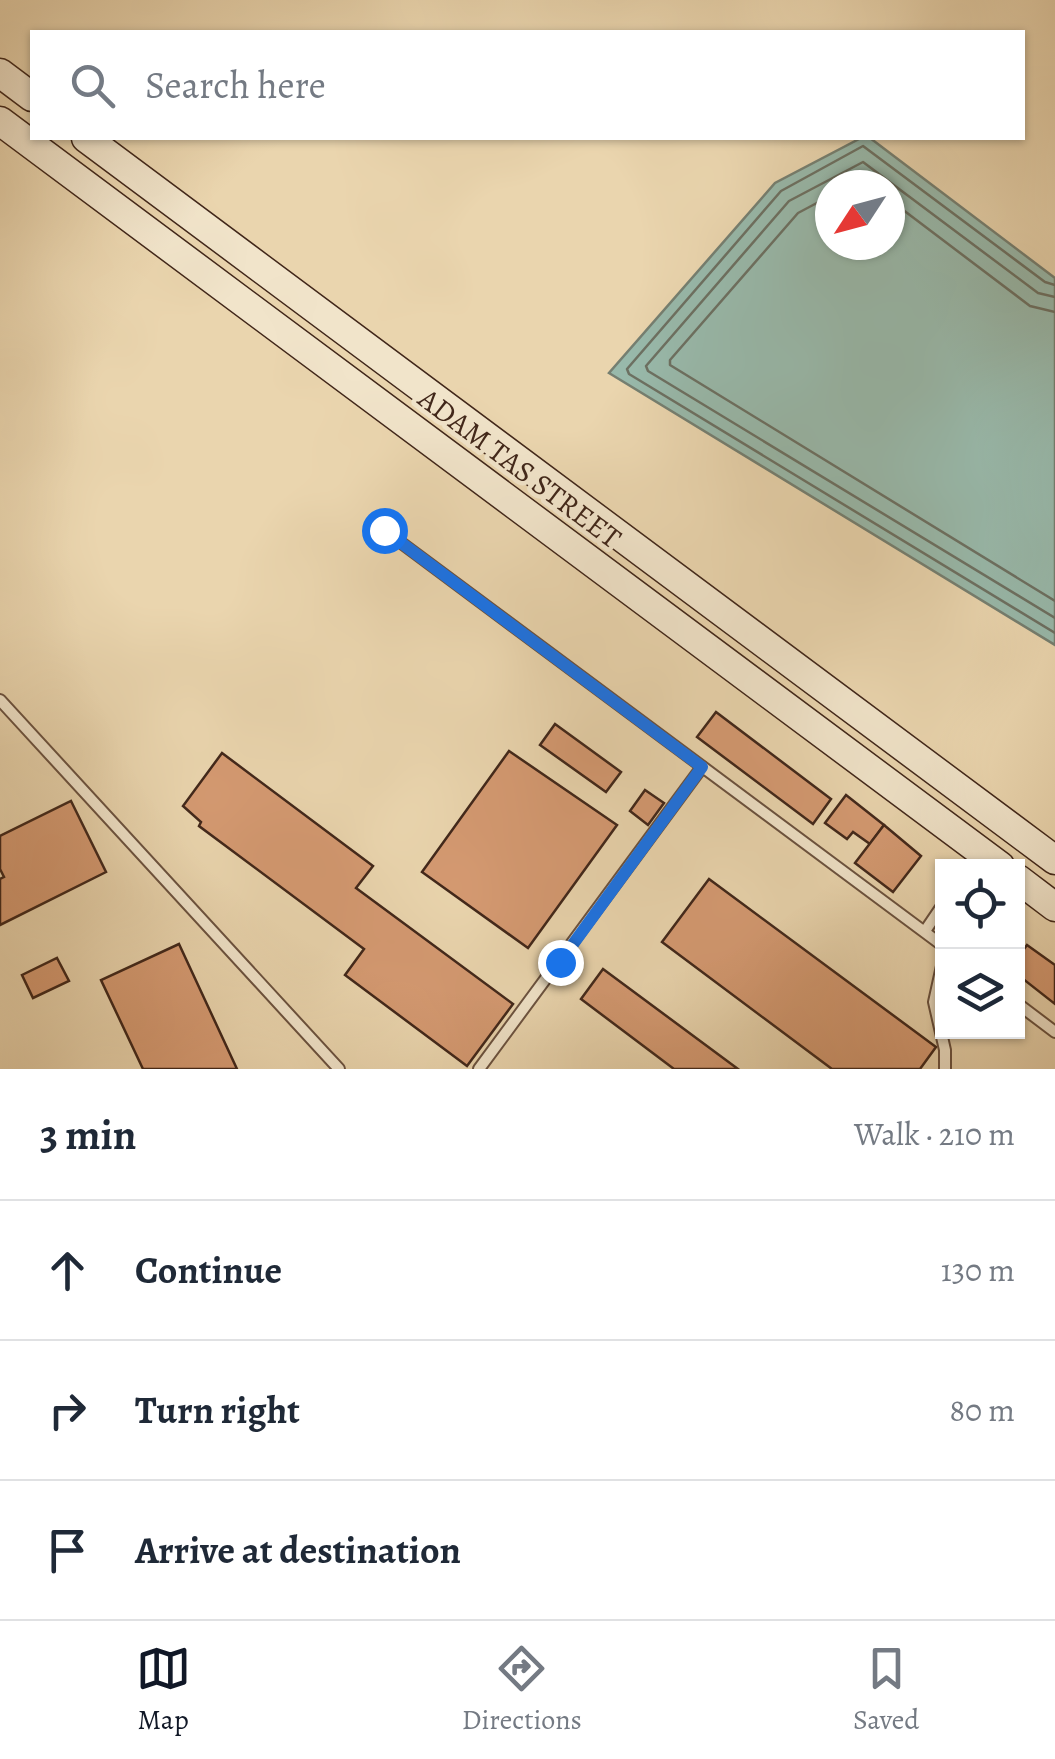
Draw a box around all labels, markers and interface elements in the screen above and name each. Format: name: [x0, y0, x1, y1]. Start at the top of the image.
search box: [30, 30, 1025, 140]
icon: search: [65, 58, 120, 113]
text: Search here: [145, 59, 326, 111]
north arrow: [815, 170, 905, 260]
street label: ADAM TAS STREET: [409, 378, 630, 558]
route start: [362, 508, 408, 554]
map controls: [935, 859, 1025, 1039]
button: locate: [935, 859, 1025, 949]
route end: [538, 940, 584, 986]
button: layers: [935, 949, 1025, 1039]
text: 3 min: [40, 1106, 136, 1163]
text: Walk · 210 m: [854, 1112, 1015, 1156]
icon: ahead: [40, 1243, 95, 1298]
text: Continue: [135, 1244, 282, 1296]
text: 130 m: [941, 1248, 1015, 1292]
icon: right: [40, 1383, 95, 1438]
text: Turn right: [135, 1384, 300, 1436]
text: 80 m: [949, 1388, 1015, 1432]
icon: arrive: [40, 1523, 95, 1578]
text: Arrive at destination: [135, 1524, 461, 1576]
tab: Map: [136, 1641, 191, 1739]
tab: Directions: [462, 1641, 582, 1739]
tab: Saved: [853, 1641, 919, 1739]

